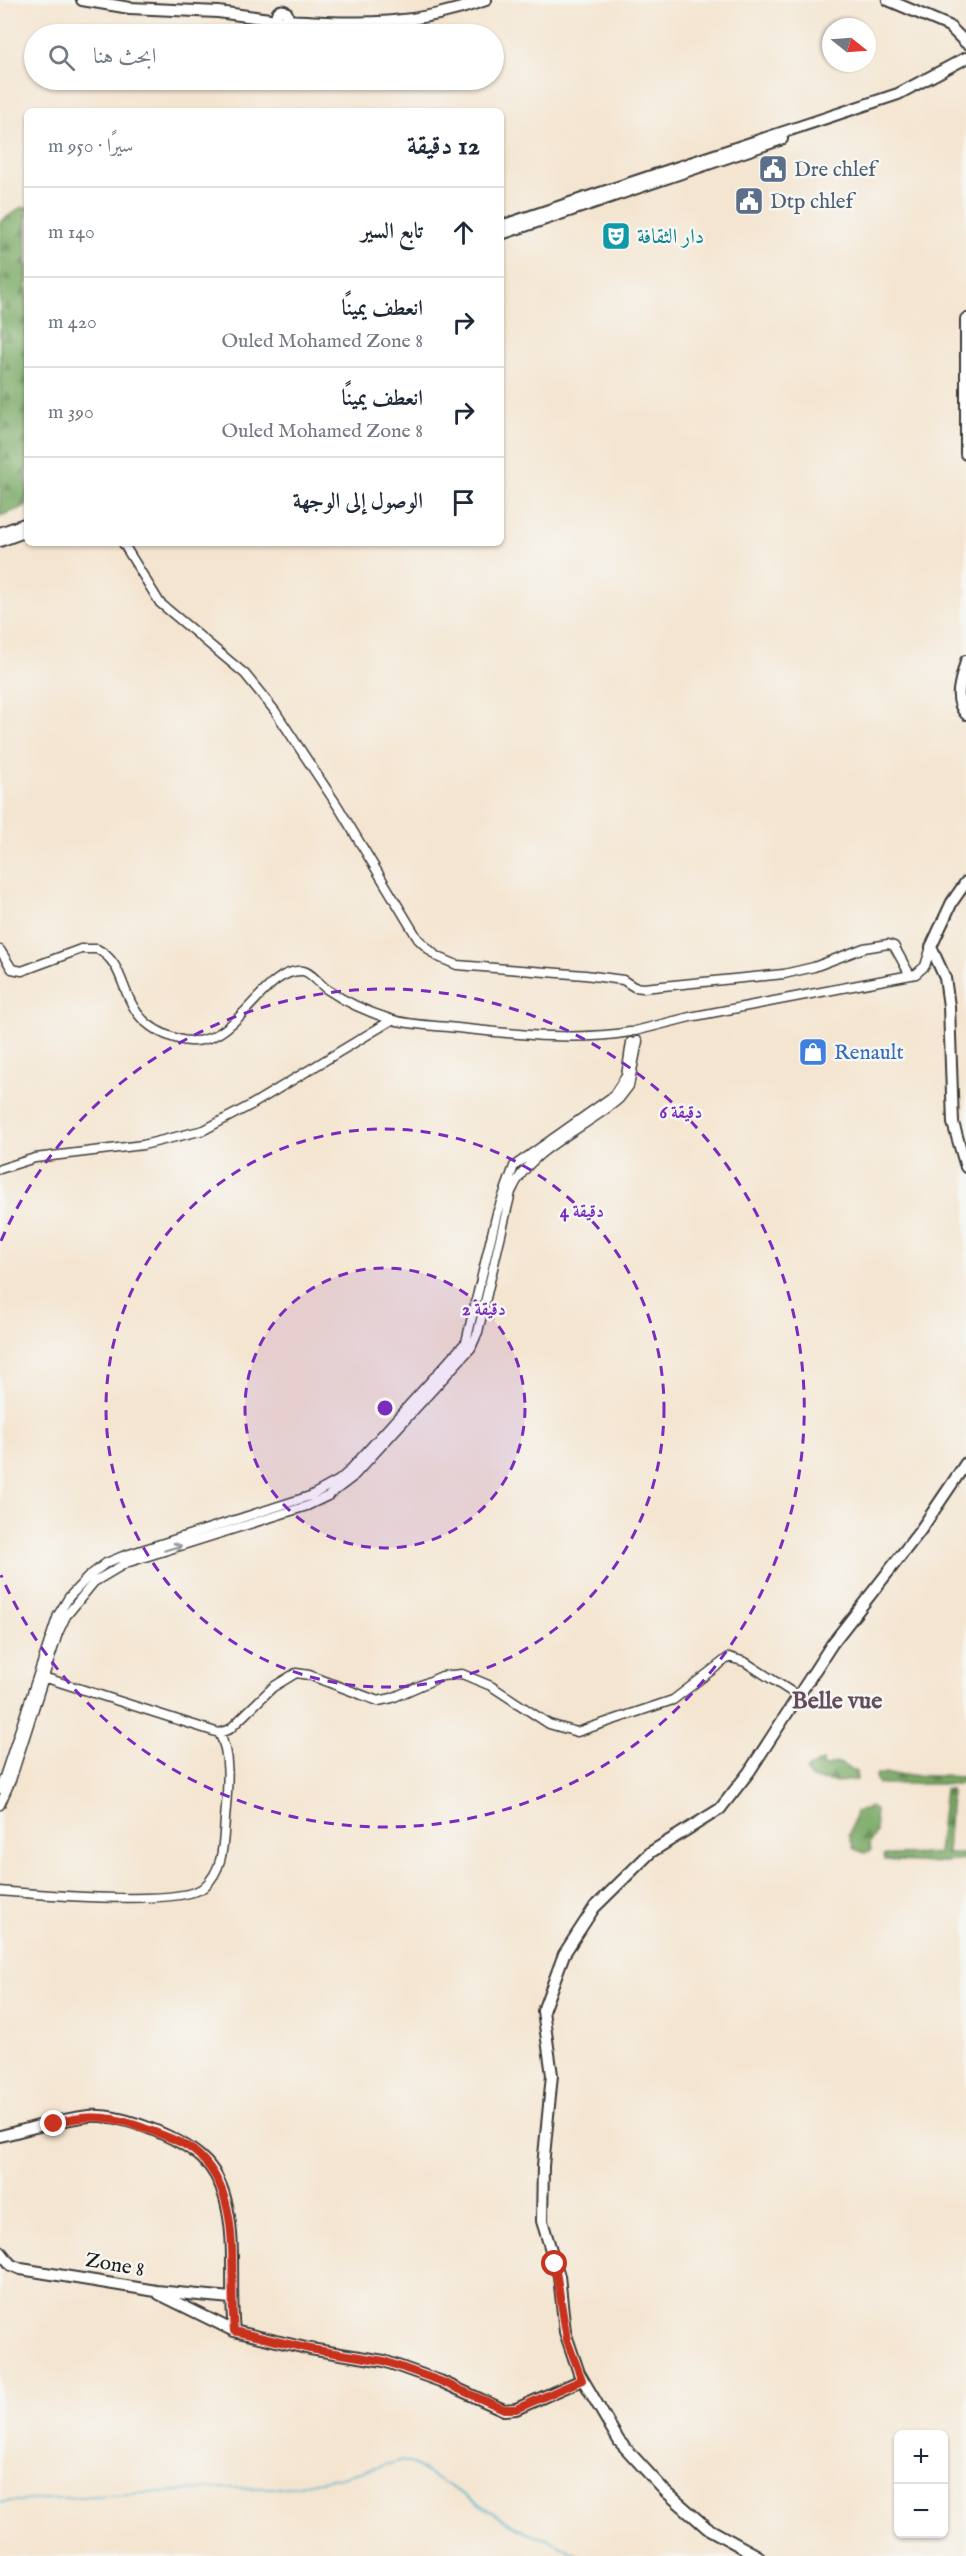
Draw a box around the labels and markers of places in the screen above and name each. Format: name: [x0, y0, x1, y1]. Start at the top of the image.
public building icon: Dre chlef: [757, 153, 789, 185]
place label: Dre chlef: [794, 157, 879, 184]
public building icon: Dtp chlef: [733, 185, 765, 217]
place label: Dtp chlef: [770, 189, 857, 216]
theatre icon: دار الثقافة: [600, 220, 632, 252]
place label: دار الثقافة: [637, 224, 704, 251]
shop icon: Renault: [797, 1036, 829, 1068]
place label: Renault: [834, 1040, 904, 1067]
centre of rings: [375, 1398, 395, 1418]

